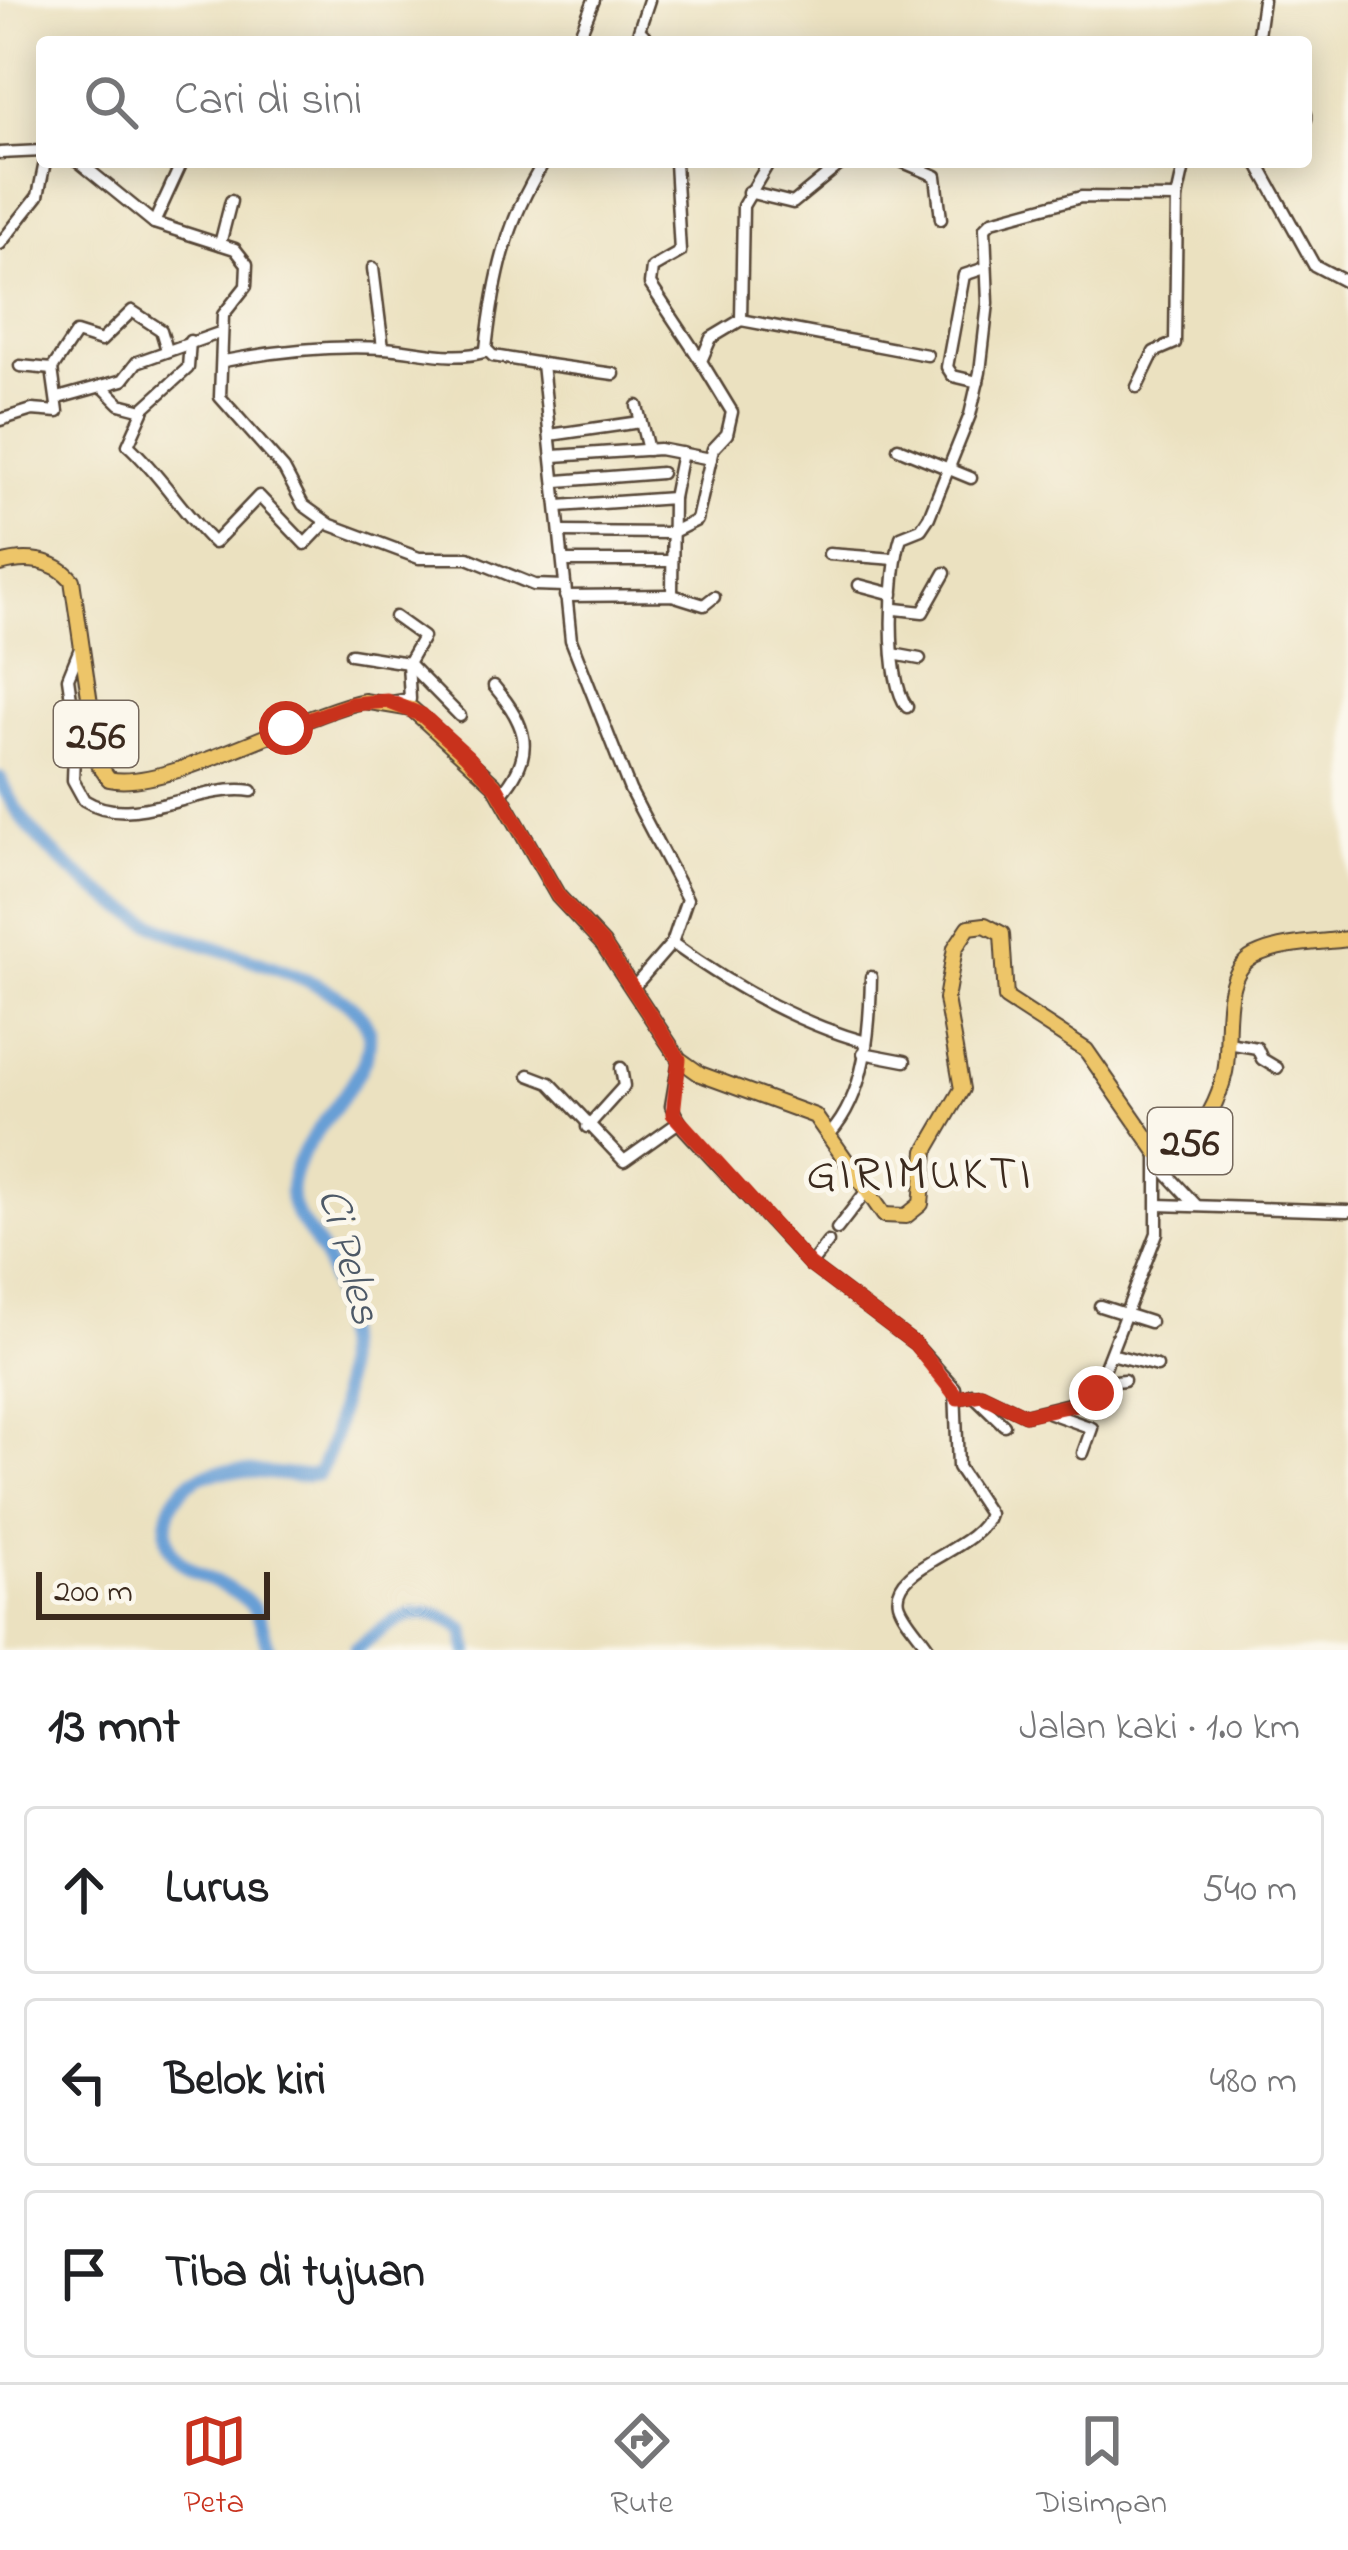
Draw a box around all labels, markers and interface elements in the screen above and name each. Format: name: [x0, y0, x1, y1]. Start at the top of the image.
search box: [36, 36, 1312, 168]
icon: search: [78, 69, 144, 135]
text: Cari di sini: [174, 69, 362, 135]
road number: 256: [54, 701, 138, 767]
route start: [259, 701, 313, 755]
road number: 256: [1148, 1108, 1232, 1174]
district label: GIRIMUKTI: [806, 1141, 1034, 1211]
water label: Ci Peles: [297, 1181, 397, 1332]
route end: [1069, 1366, 1123, 1420]
scale bar: [36, 1566, 270, 1619]
text: 200 m: [54, 1569, 133, 1617]
text: 13 mnt: [48, 1691, 180, 1766]
text: Jalan kaki · 1.0 km: [1019, 1700, 1300, 1757]
icon: ahead: [51, 1857, 117, 1923]
text: Lurus: [165, 1857, 270, 1923]
text: 540 m: [1202, 1862, 1297, 1919]
icon: left: [51, 2049, 117, 2115]
text: Belok kiri: [165, 2049, 326, 2115]
text: 480 m: [1209, 2054, 1297, 2111]
icon: arrive: [51, 2241, 117, 2307]
text: Tiba di tujuan: [165, 2241, 425, 2307]
tab: Peta: [181, 2408, 247, 2528]
tab: Rute: [609, 2408, 675, 2528]
tab: Disimpan: [1037, 2408, 1167, 2528]

